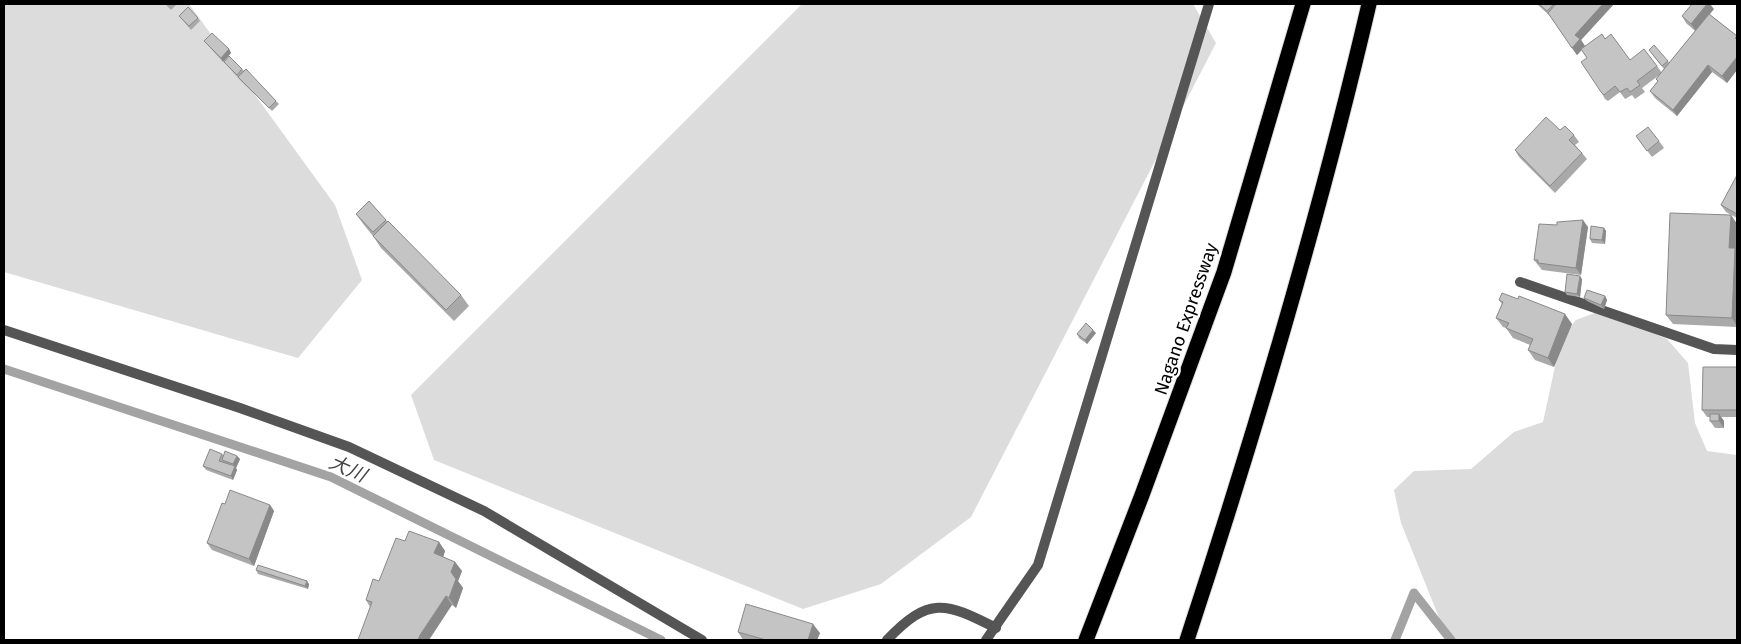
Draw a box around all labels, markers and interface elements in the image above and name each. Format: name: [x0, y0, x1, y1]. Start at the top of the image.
street label: Nagano Expressway: [1150, 240, 1222, 398]
water label: 大川: [326, 450, 372, 488]

